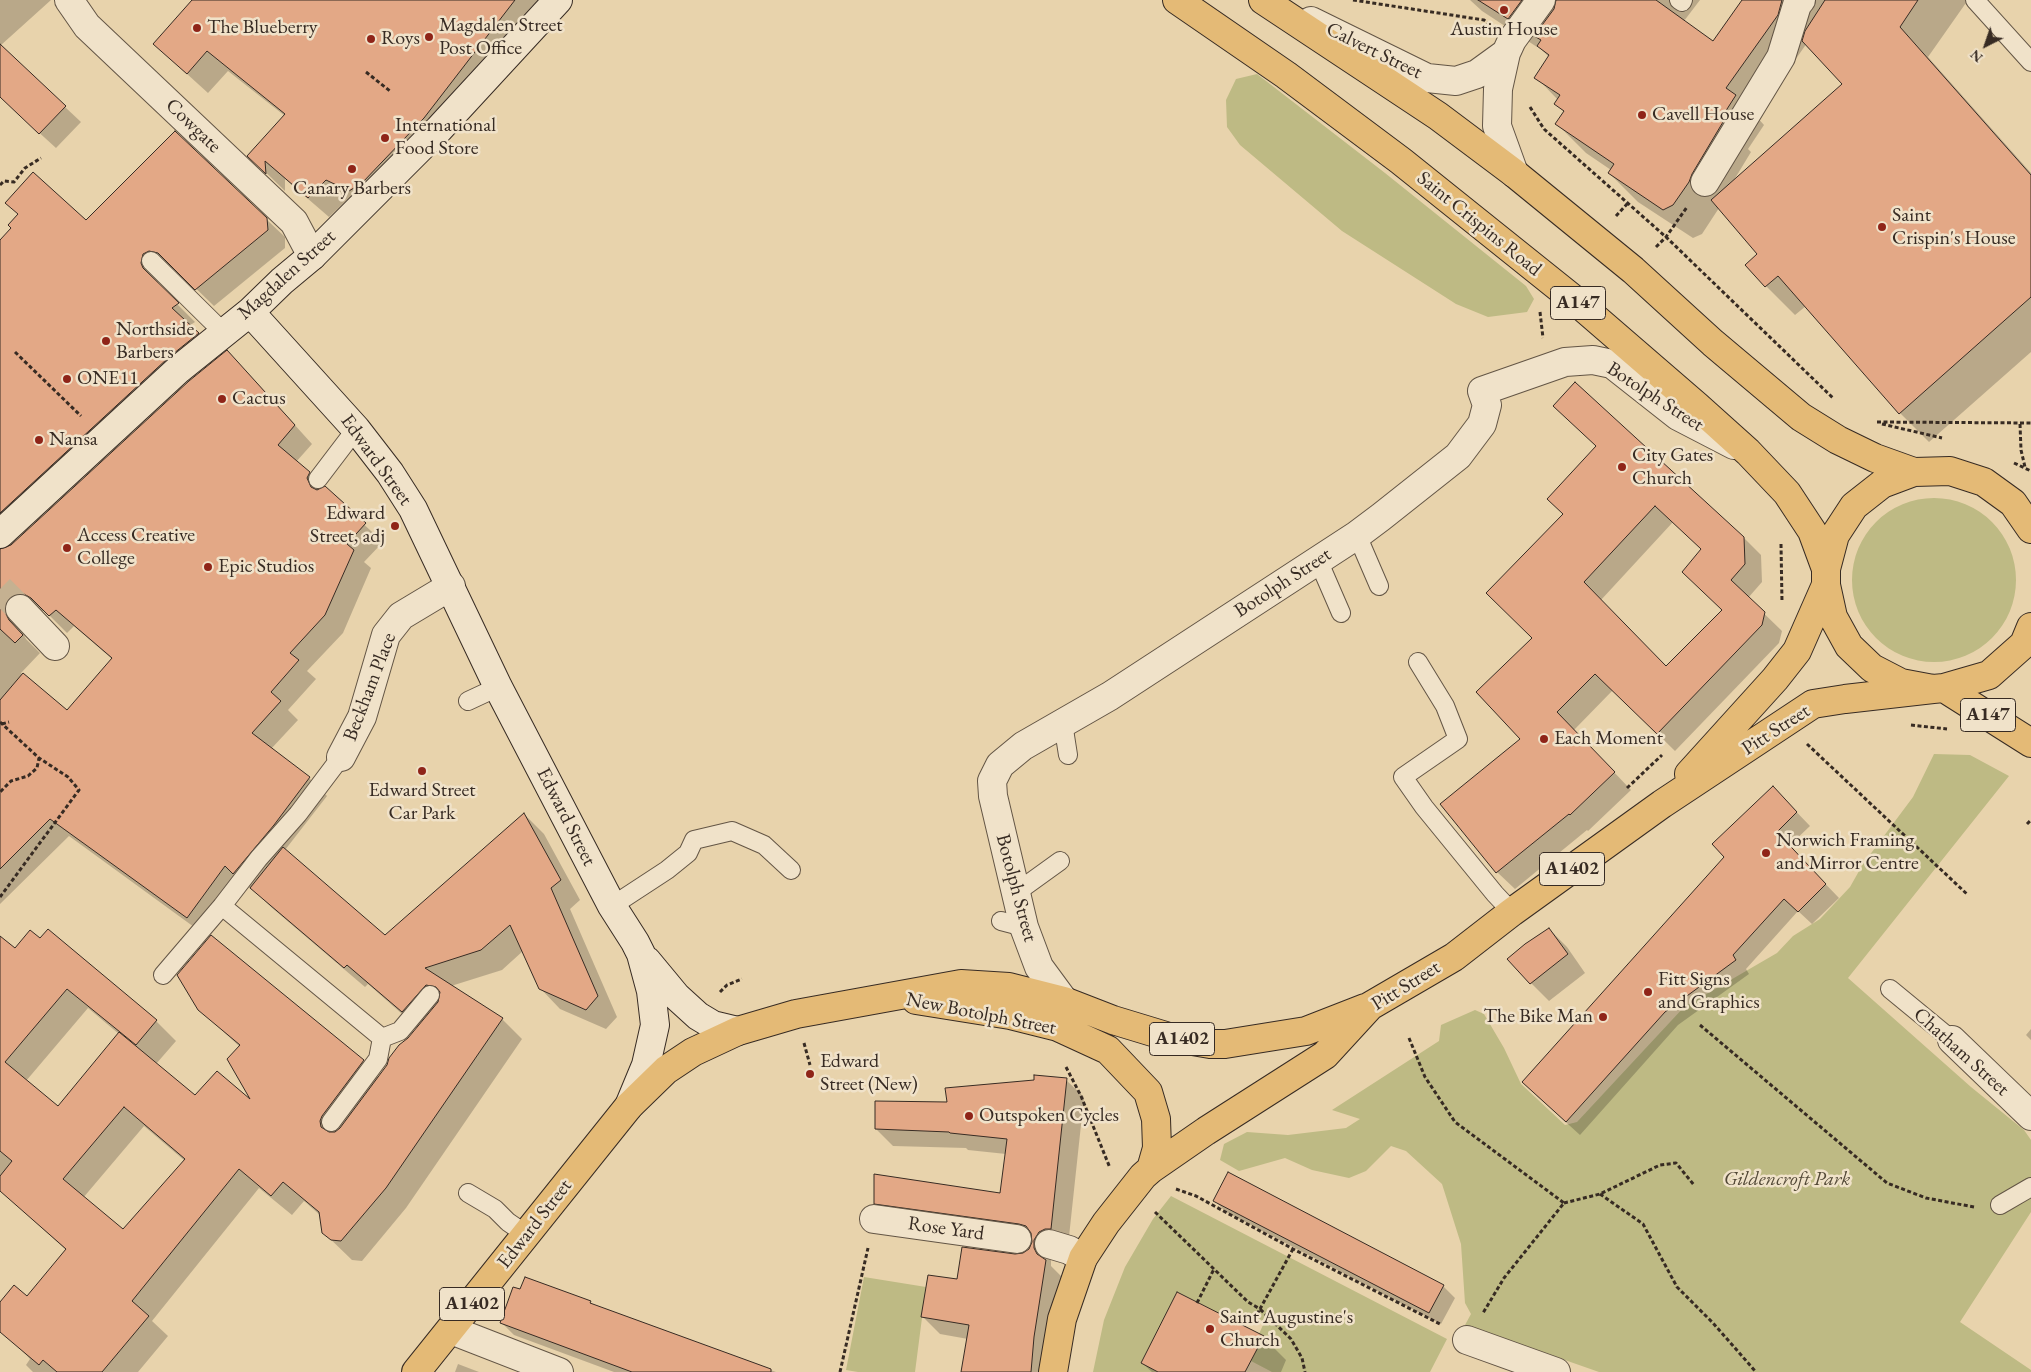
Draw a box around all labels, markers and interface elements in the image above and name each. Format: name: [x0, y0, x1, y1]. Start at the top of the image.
marker: Austin House: [1498, 4, 1510, 16]
place label: Magdalen Street Post Office: [439, 14, 562, 61]
place label: The Blueberry: [207, 16, 318, 40]
street label: Calvert Street: [1322, 17, 1426, 85]
place label: Austin House: [1450, 18, 1558, 42]
north arrow: [1961, 20, 2011, 70]
marker: The Blueberry: [191, 22, 203, 34]
place label: Roys: [381, 27, 420, 51]
marker: Magdalen Street Post Office: [423, 31, 435, 43]
marker: Roys: [365, 33, 377, 45]
text: N: [1966, 46, 1986, 67]
street label: Cowgate: [160, 94, 226, 158]
place label: Cavell House: [1652, 103, 1754, 127]
marker: Cavell House: [1636, 109, 1648, 121]
place label: International Food Store: [395, 114, 496, 161]
marker: International Food Store: [379, 132, 391, 144]
marker: Canary Barbers: [346, 163, 358, 175]
street label: Saint Crispins Road: [1412, 166, 1546, 282]
place label: Canary Barbers: [293, 177, 411, 201]
place label: Saint Crispin's House: [1892, 204, 2015, 251]
marker: Saint Crispin's House: [1876, 221, 1888, 233]
street label: Magdalen Street: [233, 225, 341, 325]
road number: A147: [1550, 286, 1606, 320]
place label: Northside Barbers: [116, 318, 194, 365]
marker: Northside Barbers: [100, 335, 112, 347]
street label: Botolph Street: [1602, 357, 1708, 437]
place label: ONE11: [77, 367, 139, 391]
marker: ONE11: [61, 373, 73, 385]
place label: Cactus: [232, 387, 286, 411]
marker: Cactus: [216, 393, 228, 405]
street label: Edward Street: [335, 410, 417, 510]
place label: Nansa: [49, 428, 98, 452]
marker: Nansa: [33, 434, 45, 446]
place label: City Gates Church: [1632, 444, 1713, 491]
marker: City Gates Church: [1616, 461, 1628, 473]
place label: Edward Street, adj: [310, 502, 385, 549]
marker: Edward Street, adj: [389, 520, 401, 532]
place label: Access Creative College: [77, 524, 195, 571]
marker: Access Creative College: [61, 542, 73, 554]
street label: Botolph Street: [1230, 543, 1336, 623]
place label: Epic Studios: [218, 555, 314, 579]
marker: Epic Studios: [202, 561, 214, 573]
street label: Beckham Place: [338, 629, 402, 745]
road number: A147: [1960, 698, 2016, 732]
street label: Pitt Street: [1737, 699, 1815, 761]
place label: Each Moment: [1554, 727, 1663, 751]
marker: Each Moment: [1538, 733, 1550, 745]
street label: Edward Street: [531, 764, 601, 870]
marker: Edward Street Car Park: [416, 765, 428, 777]
place label: Edward Street Car Park: [368, 779, 476, 826]
place label: Norwich Framing and Mirror Centre: [1776, 829, 1919, 876]
street label: Botolph Street: [990, 831, 1042, 945]
marker: Norwich Framing and Mirror Centre: [1760, 847, 1772, 859]
road number: A1402: [1540, 852, 1604, 886]
street label: Pitt Street: [1367, 956, 1445, 1016]
place label: Fitt Signs and Graphics: [1658, 968, 1760, 1015]
marker: Fitt Signs and Graphics: [1642, 986, 1654, 998]
street label: New Botolph Street: [904, 988, 1058, 1040]
street label: Chatham Street: [1908, 1003, 2014, 1101]
place label: The Bike Man: [1484, 1005, 1593, 1029]
marker: The Bike Man: [1597, 1011, 1609, 1023]
road number: A1402: [1150, 1022, 1214, 1056]
place label: Edward Street (New): [820, 1050, 918, 1097]
marker: Edward Street (New): [804, 1068, 816, 1080]
place label: Outspoken Cycles: [979, 1104, 1119, 1128]
marker: Outspoken Cycles: [963, 1110, 975, 1122]
park label: Gildencroft Park: [1724, 1168, 1850, 1192]
street label: Edward Street: [493, 1174, 577, 1274]
street label: Rose Yard: [906, 1212, 986, 1246]
road number: A1402: [440, 1288, 504, 1320]
place label: Saint Augustine's Church: [1220, 1306, 1353, 1353]
marker: Saint Augustine's Church: [1204, 1323, 1216, 1335]

